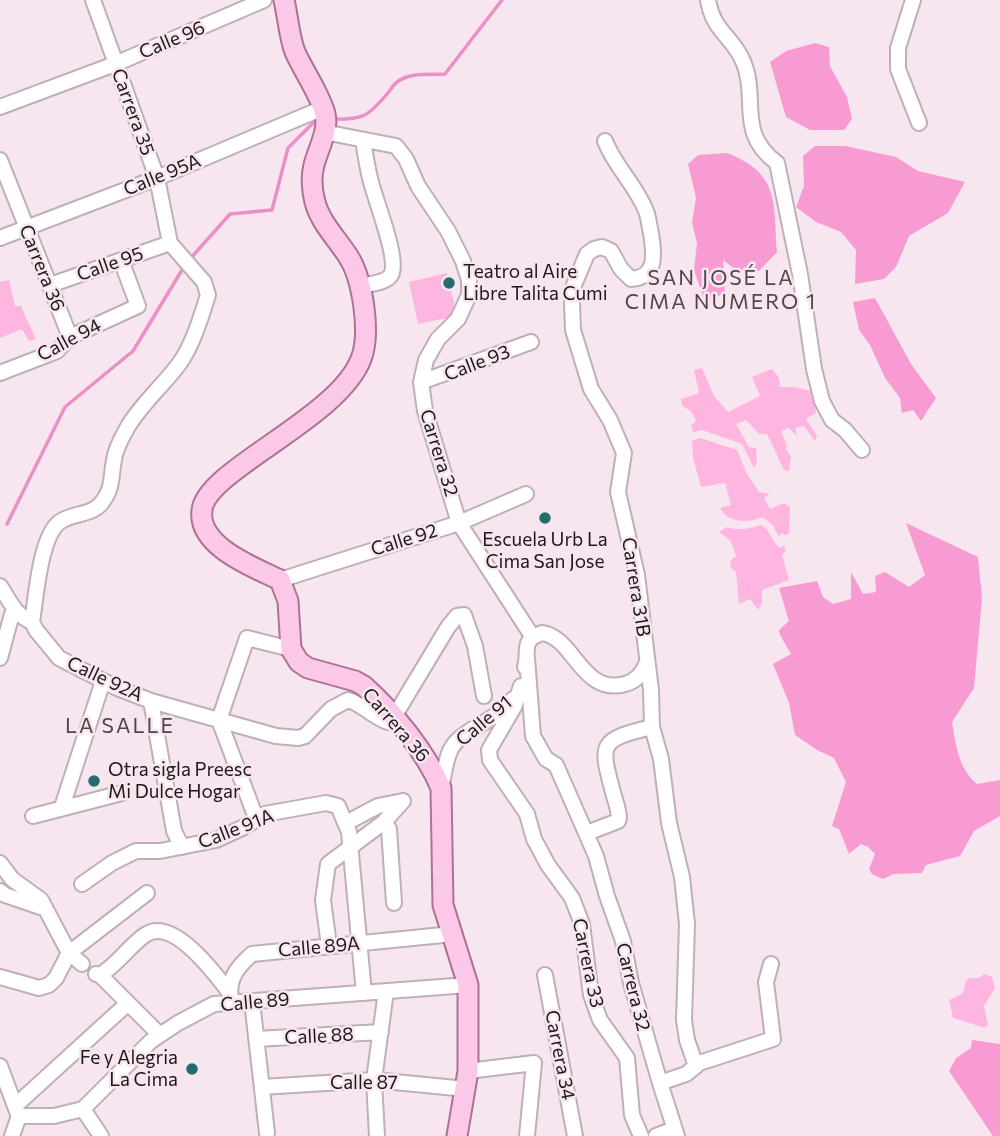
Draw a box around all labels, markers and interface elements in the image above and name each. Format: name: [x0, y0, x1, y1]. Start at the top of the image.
street label: Calle 96: [136, 16, 208, 64]
street label: Carrera 35: [107, 66, 159, 158]
street label: Calle 95A: [120, 149, 204, 201]
street label: Carrera 36: [14, 221, 70, 315]
street label: Calle 95: [74, 242, 146, 286]
place label: Teatro al Aire Libre Talita Cumi: [463, 261, 608, 305]
district label: SAN JOSÉ LA CIMA NUMERO 1: [626, 265, 816, 315]
marker: Teatro al Aire Libre Talita Cumi: [441, 275, 457, 291]
street label: Calle 94: [33, 314, 105, 366]
street label: Calle 93: [441, 340, 513, 386]
street label: Carrera 32: [415, 407, 463, 499]
marker: Escuela Urb La Cima San Jose: [537, 510, 553, 526]
street label: Calle 92: [368, 519, 440, 561]
place label: Escuela Urb La Cima San Jose: [482, 529, 608, 573]
street label: Carrera 31B: [617, 536, 655, 638]
street label: Calle 92A: [63, 651, 147, 707]
street label: Carrera 36: [357, 683, 435, 767]
street label: Calle 91: [451, 691, 517, 751]
district label: LA SALLE: [66, 713, 174, 739]
place label: Otra sigla Preesc Mi Dulce Hogar: [108, 759, 252, 803]
marker: Otra sigla Preesc Mi Dulce Hogar: [86, 773, 102, 789]
street label: Calle 91A: [195, 804, 277, 854]
street label: Carrera 33: [567, 916, 609, 1010]
street label: Calle 89A: [277, 932, 361, 962]
street label: Carrera 32: [611, 941, 655, 1033]
street label: Calle 89: [219, 988, 291, 1016]
street label: Carrera 34: [540, 1008, 580, 1102]
street label: Calle 88: [284, 1023, 354, 1049]
place label: Fe y Alegria La Cima: [80, 1047, 178, 1091]
marker: Fe y Alegria La Cima: [184, 1061, 200, 1077]
street label: Calle 87: [330, 1072, 398, 1094]

